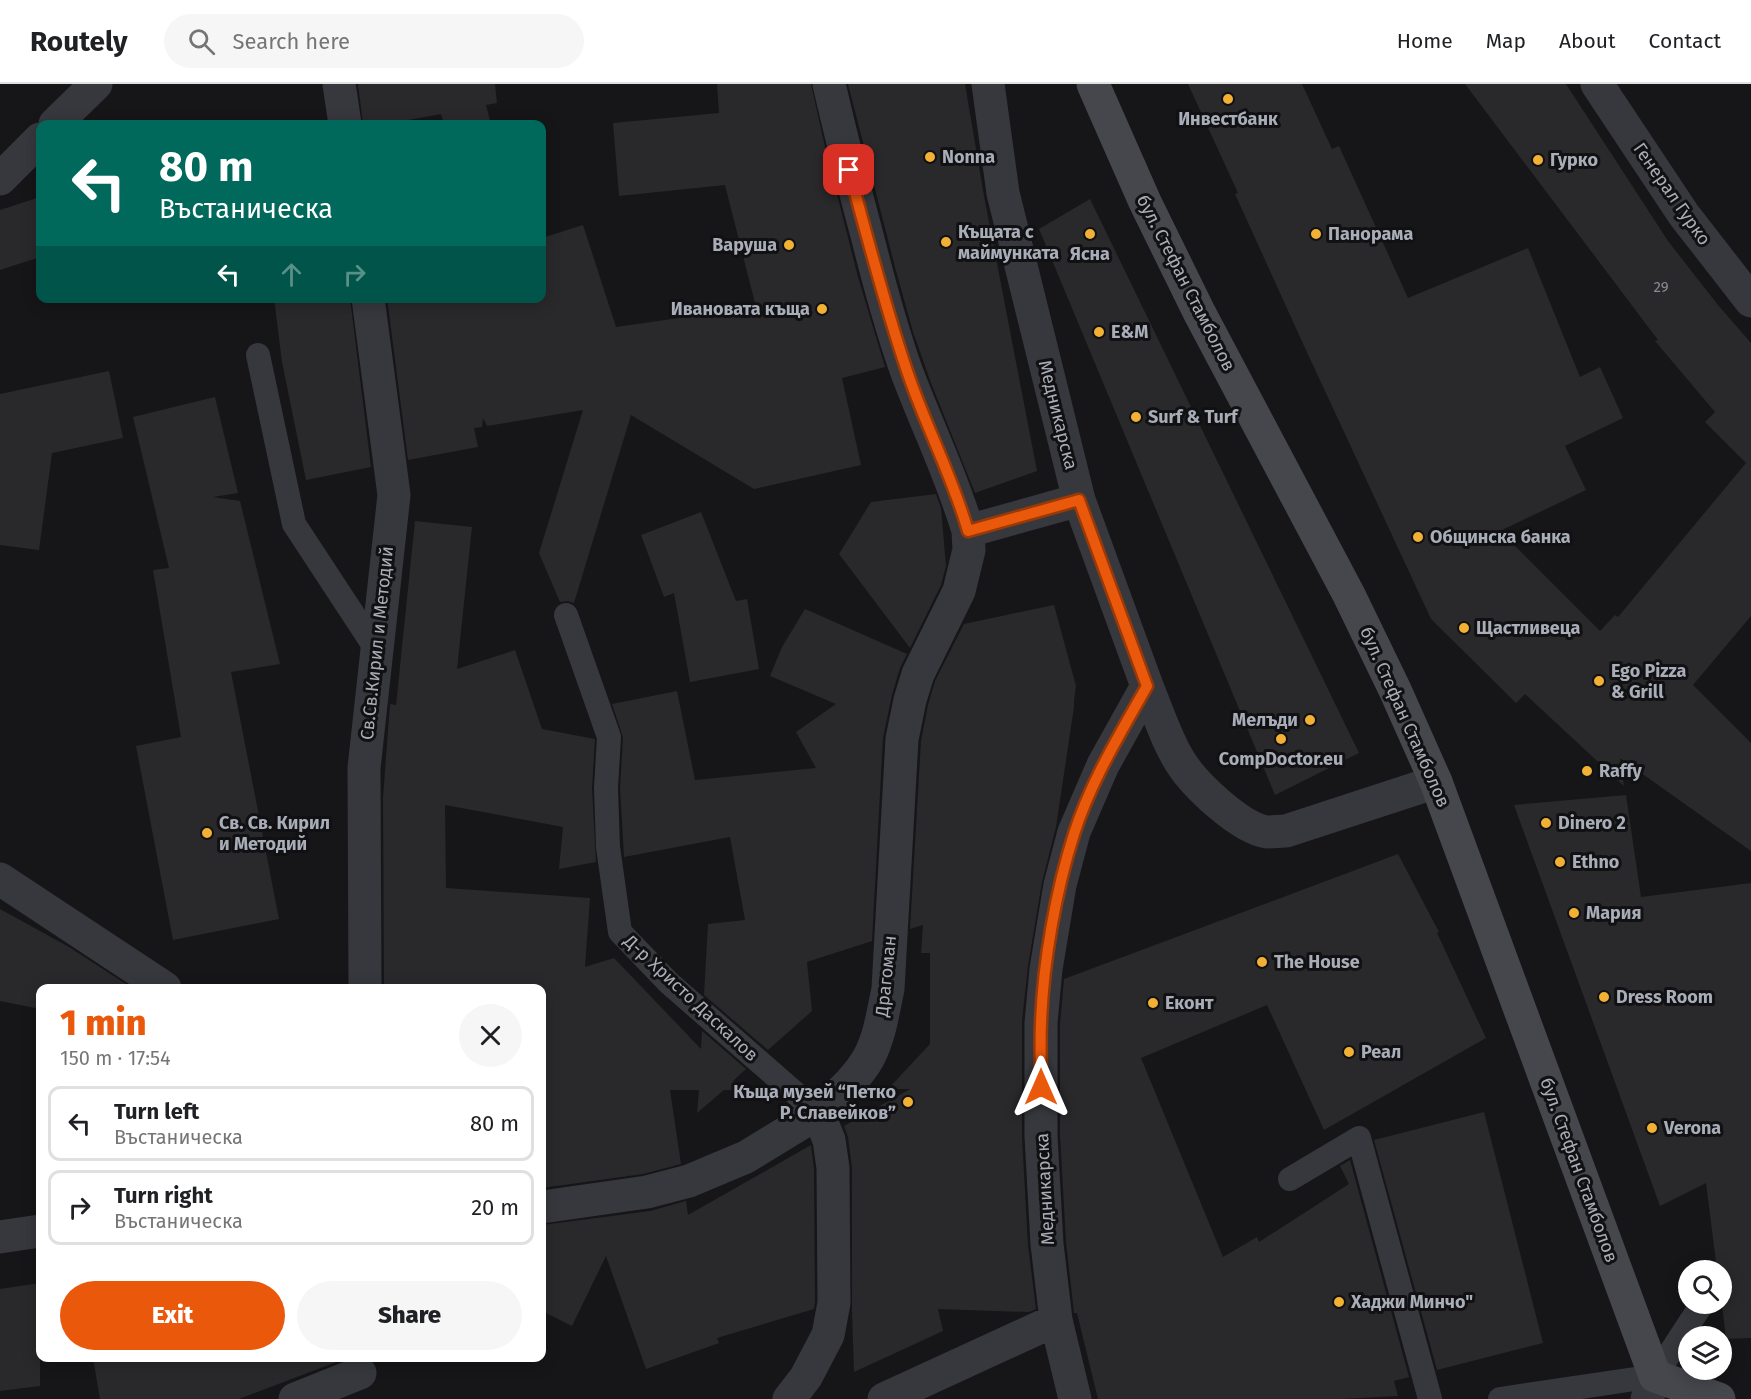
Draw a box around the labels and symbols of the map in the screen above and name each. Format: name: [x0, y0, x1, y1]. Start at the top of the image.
marker: Инвестбанк: [1221, 92, 1235, 106]
place label: Инвестбанк: [1178, 108, 1278, 130]
street label: Генерал Гурко: [1629, 139, 1715, 249]
pin: [823, 144, 874, 195]
place label: Nonna: [942, 146, 995, 168]
place label: Гурко: [1550, 149, 1598, 171]
marker: Nonna: [923, 150, 937, 164]
marker: Гурко: [1531, 153, 1545, 167]
street label: бул. Стефан Стамболов: [1132, 191, 1240, 375]
place label: Къщата с маймунката: [958, 221, 1059, 264]
place label: Панорама: [1328, 223, 1413, 245]
marker: Ясна: [1083, 227, 1097, 241]
marker: Панорама: [1309, 227, 1323, 241]
place label: Варуша: [712, 234, 777, 256]
marker: Къщата с маймунката: [939, 235, 953, 249]
marker: Варуша: [782, 238, 796, 252]
place label: Ясна: [1070, 243, 1110, 265]
house number: 29: [1653, 278, 1669, 296]
place label: Ивановата къща: [671, 298, 810, 320]
marker: Ивановата къща: [815, 302, 829, 316]
place label: Е&М: [1111, 321, 1148, 343]
marker: Е&М: [1092, 325, 1106, 339]
street label: Медникарска: [1034, 358, 1082, 472]
place label: Surf & Turf: [1148, 406, 1239, 428]
marker: Surf & Turf: [1129, 410, 1143, 424]
place label: Общинска банка: [1430, 526, 1571, 548]
marker: Общинска банка: [1411, 530, 1425, 544]
street label: Св.Св.Кирил и Методий: [356, 545, 398, 741]
place label: Щастливеца: [1476, 617, 1580, 639]
marker: Щастливеца: [1457, 621, 1471, 635]
street label: бул. Стефан Стамболов: [1355, 623, 1455, 811]
place label: Ego Pizza & Grill: [1611, 660, 1687, 703]
marker: Ego Pizza & Grill: [1592, 674, 1606, 688]
place label: Мелъди: [1232, 709, 1298, 731]
marker: Мелъди: [1303, 713, 1317, 727]
marker: CompDoctor.eu: [1274, 732, 1288, 746]
place label: CompDoctor.eu: [1219, 748, 1343, 770]
place label: Raffy: [1599, 760, 1643, 782]
marker: Raffy: [1580, 764, 1594, 778]
place label: Св. Св. Кирил и Методий: [219, 812, 330, 855]
place label: Dinero 2: [1558, 812, 1626, 834]
marker: Dinero 2: [1539, 816, 1553, 830]
marker: Св. Св. Кирил и Методий: [200, 826, 214, 840]
place label: Ethno: [1572, 851, 1619, 873]
marker: Ethno: [1553, 855, 1567, 869]
place label: Мария: [1586, 902, 1641, 924]
marker: Мария: [1567, 906, 1581, 920]
street label: Д-р Христо Даскалов: [619, 929, 763, 1066]
street label: Драгоман: [871, 934, 901, 1019]
place label: The House: [1274, 951, 1360, 973]
marker: The House: [1255, 955, 1269, 969]
place label: Dress Room: [1616, 986, 1713, 1008]
marker: Dress Room: [1597, 990, 1611, 1004]
place label: Еконт: [1165, 992, 1214, 1014]
marker: Еконт: [1146, 996, 1160, 1010]
place label: Реал: [1361, 1041, 1401, 1063]
marker: Реал: [1342, 1045, 1356, 1059]
position arrow: [1009, 1055, 1073, 1119]
street label: бул. Стефан Стамболов: [1535, 1075, 1623, 1265]
place label: Къща музей “Петко Р. Славейков”: [733, 1081, 896, 1124]
marker: Къща музей “Петко Р. Славейков”: [901, 1095, 915, 1109]
place label: Verona: [1663, 1117, 1721, 1139]
marker: Verona: [1645, 1121, 1659, 1135]
street label: Медникарска: [1031, 1132, 1059, 1246]
place label: Хаджи Минчо": [1350, 1291, 1473, 1313]
marker: Хаджи Минчо": [1332, 1295, 1346, 1309]

